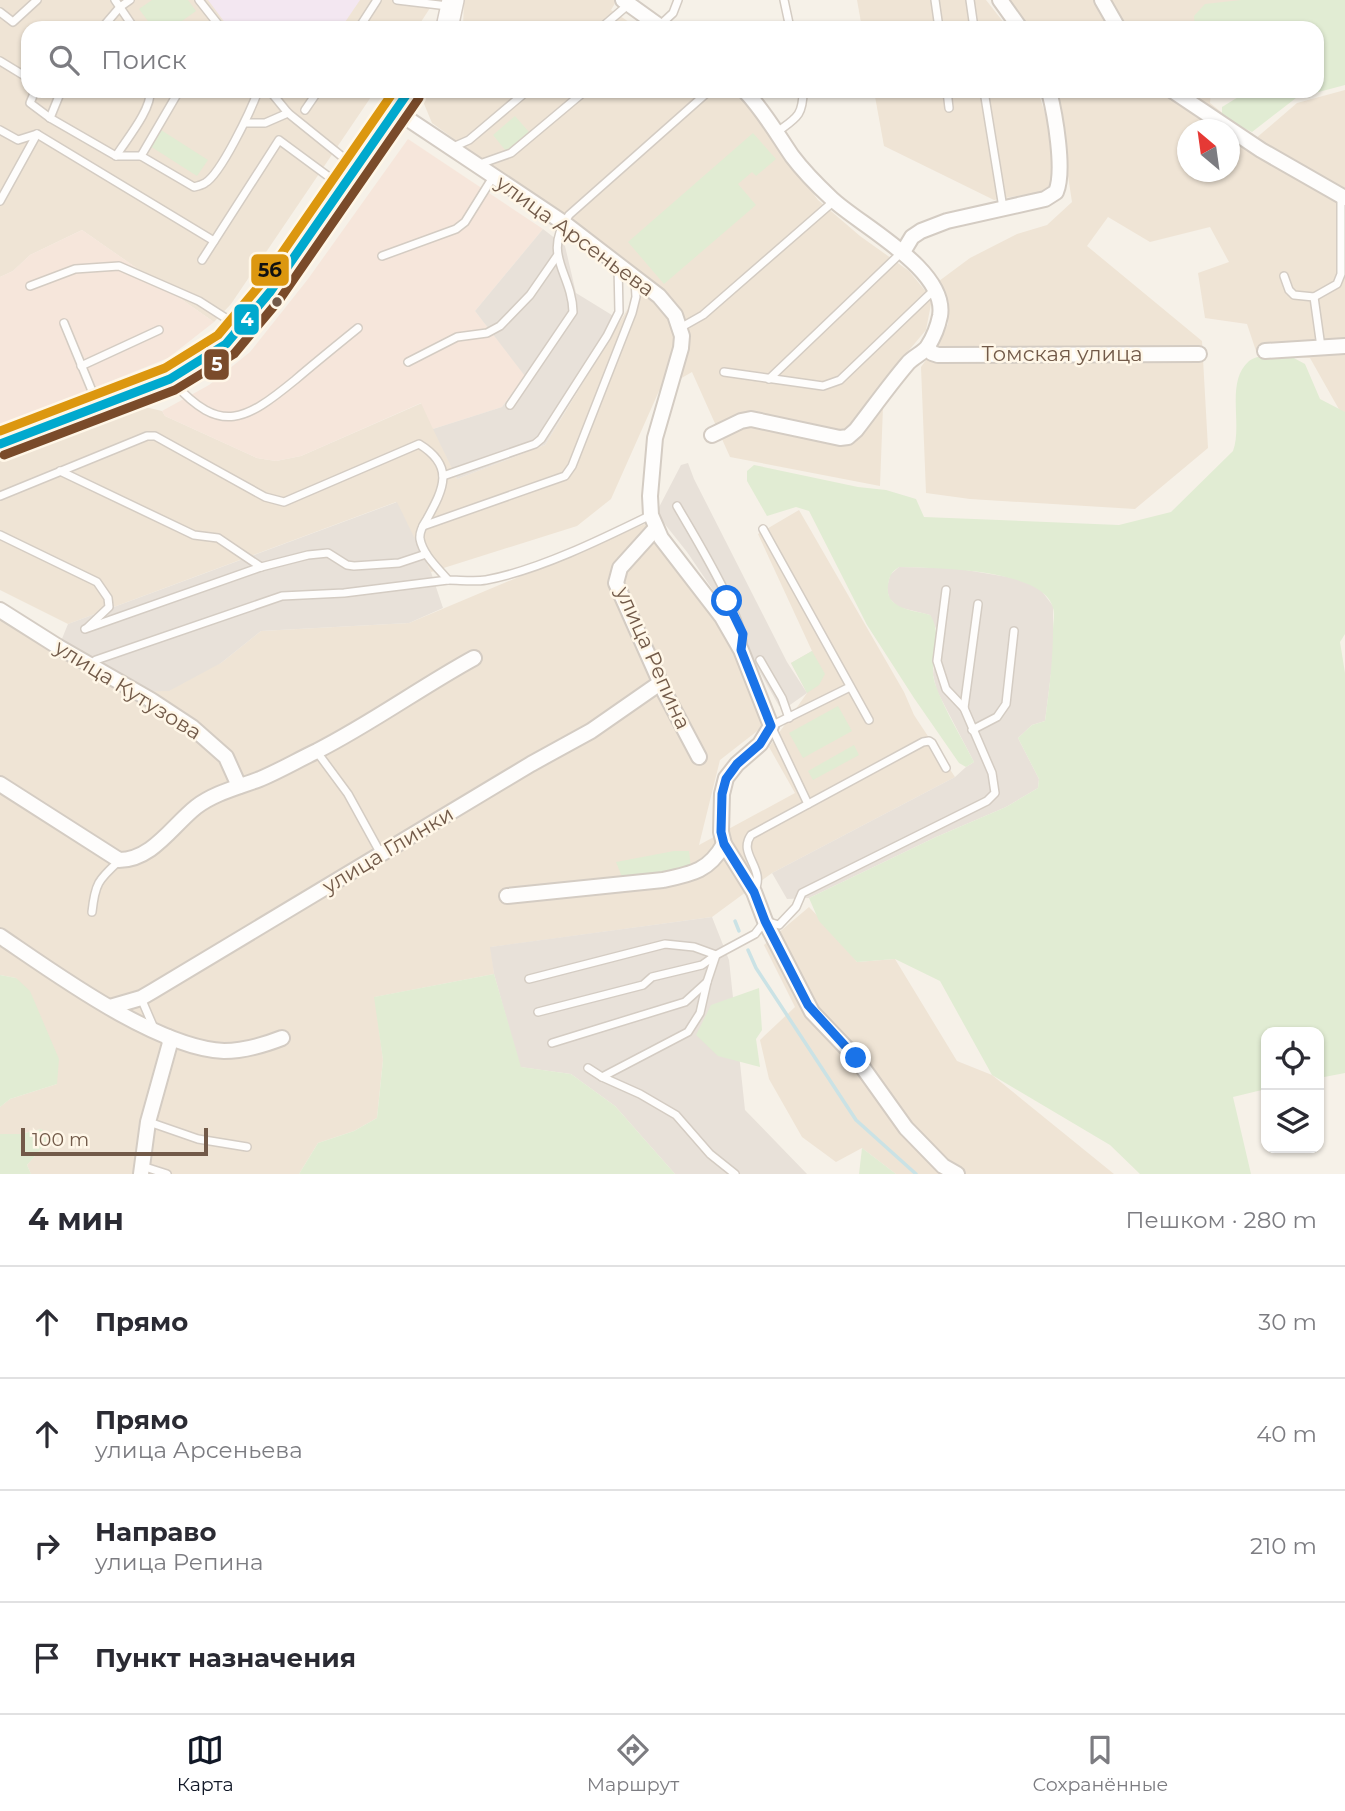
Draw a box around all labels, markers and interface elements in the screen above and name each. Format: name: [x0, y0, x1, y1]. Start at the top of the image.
search box: [21, 21, 1324, 98]
icon: search: [45, 41, 83, 79]
text: Поиск: [101, 44, 187, 76]
north arrow: [1177, 119, 1240, 182]
street label: улица Арсеньева: [490, 169, 659, 301]
line badge: 5б: [250, 253, 290, 287]
text: 5б: [258, 259, 282, 282]
unlabelled marker: [270, 295, 284, 309]
line badge: 4: [233, 303, 260, 336]
text: 4: [240, 308, 254, 331]
street label: Томская улица: [982, 341, 1142, 366]
line badge: 5: [203, 348, 230, 381]
text: 5: [211, 353, 223, 376]
street label: улица Репина: [610, 582, 696, 733]
route start: [711, 585, 742, 616]
street label: улица Кутузова: [49, 634, 206, 745]
street label: улица Глинки: [317, 801, 458, 899]
map controls: [1261, 1027, 1324, 1153]
button: locate: [1261, 1027, 1324, 1090]
route end: [840, 1042, 871, 1073]
button: layers: [1261, 1090, 1324, 1153]
scale bar: [21, 1125, 208, 1157]
text: 100 m: [32, 1128, 89, 1151]
text: 4 мин: [28, 1201, 124, 1238]
text: Пешком · 280 m: [1125, 1206, 1317, 1234]
icon: ahead: [28, 1303, 66, 1341]
text: Прямо: [95, 1306, 188, 1338]
text: 30 m: [1258, 1308, 1317, 1336]
text: Прямо: [95, 1404, 188, 1436]
icon: ahead: [28, 1415, 66, 1453]
text: 40 m: [1256, 1420, 1317, 1448]
text: улица Арсеньева: [95, 1436, 303, 1464]
text: Направо: [95, 1516, 216, 1548]
icon: right: [28, 1527, 66, 1565]
text: 210 m: [1250, 1532, 1317, 1560]
text: улица Репина: [95, 1548, 263, 1576]
icon: arrive: [28, 1639, 66, 1677]
text: Пункт назначения: [95, 1642, 356, 1674]
tab: Карта: [177, 1731, 233, 1796]
tab: Маршрут: [587, 1731, 679, 1796]
tab: Сохранённые: [1032, 1731, 1168, 1796]

